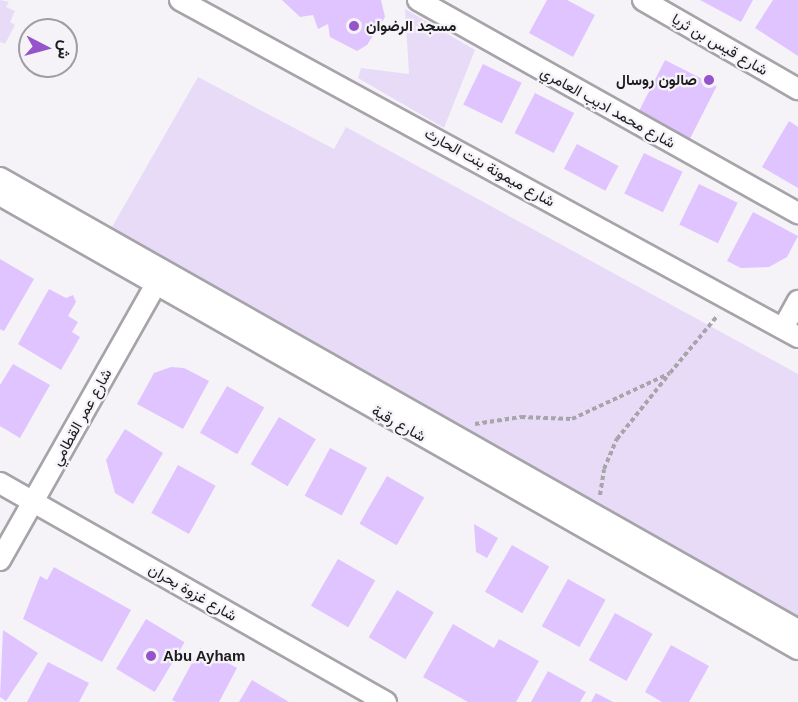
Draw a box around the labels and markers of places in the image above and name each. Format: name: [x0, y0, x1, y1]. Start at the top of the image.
place label: مسجد الرضوان: [366, 17, 456, 35]
marker: مسجد الرضوان: [347, 19, 361, 33]
place label: صالون روسال: [616, 71, 697, 89]
marker: صالون روسال: [702, 73, 716, 87]
place label: Abu Ayham: [163, 647, 246, 665]
marker: Abu Ayham: [144, 649, 158, 663]

